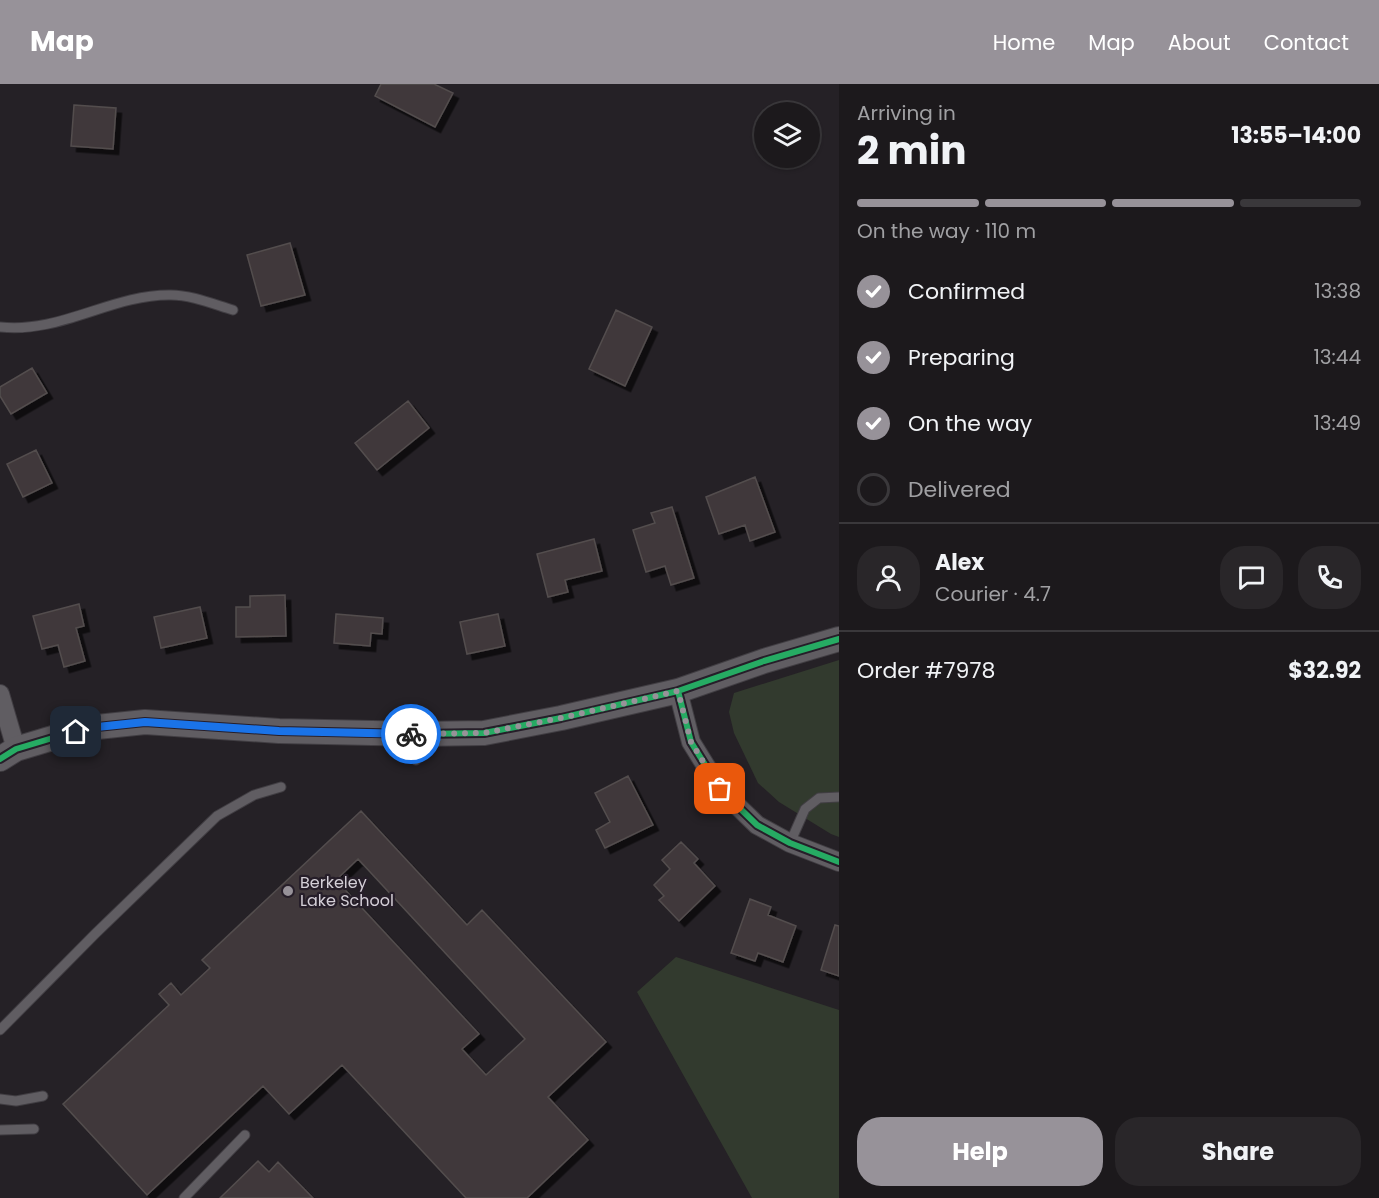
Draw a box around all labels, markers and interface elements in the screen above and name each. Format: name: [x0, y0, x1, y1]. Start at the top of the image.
text: Map: [30, 22, 94, 61]
text: Home: [993, 28, 1055, 57]
text: Map: [1088, 28, 1135, 57]
text: About: [1168, 28, 1231, 57]
text: Contact: [1264, 28, 1349, 57]
text: Arriving in: [857, 99, 956, 127]
map controls: [754, 102, 820, 168]
button: layers: [754, 102, 820, 168]
text: 13:55–14:00: [1231, 120, 1361, 151]
text: 2 min: [857, 123, 967, 178]
text: On the way · 110 m: [857, 217, 1036, 245]
icon: check: [857, 275, 890, 308]
text: Confirmed: [908, 276, 1025, 307]
text: 13:38: [1314, 277, 1361, 305]
icon: check: [857, 341, 890, 374]
text: Preparing: [908, 342, 1015, 373]
text: 13:44: [1313, 343, 1361, 371]
icon: check: [857, 407, 890, 440]
text: On the way: [908, 408, 1032, 439]
text: 13:49: [1313, 409, 1361, 437]
text: Delivered: [908, 474, 1011, 505]
button: person: [857, 546, 920, 609]
button: chat: [1220, 546, 1283, 609]
button: phone: [1298, 546, 1361, 609]
text: Alex: [935, 547, 984, 578]
text: Courier · 4.7: [935, 580, 1051, 608]
text: Order #7978: [857, 655, 995, 686]
text: $32.92: [1288, 655, 1361, 686]
courier: [381, 704, 441, 764]
pin: [50, 706, 101, 757]
icon: home: [59, 715, 92, 748]
icon: bike: [395, 718, 428, 751]
pin: [694, 763, 745, 814]
icon: bag: [703, 772, 736, 805]
place label: Berkeley Lake School: [300, 871, 394, 912]
marker: Berkeley Lake School: [281, 884, 295, 898]
button: Help: [857, 1117, 1103, 1186]
button: Share: [1115, 1117, 1361, 1186]

